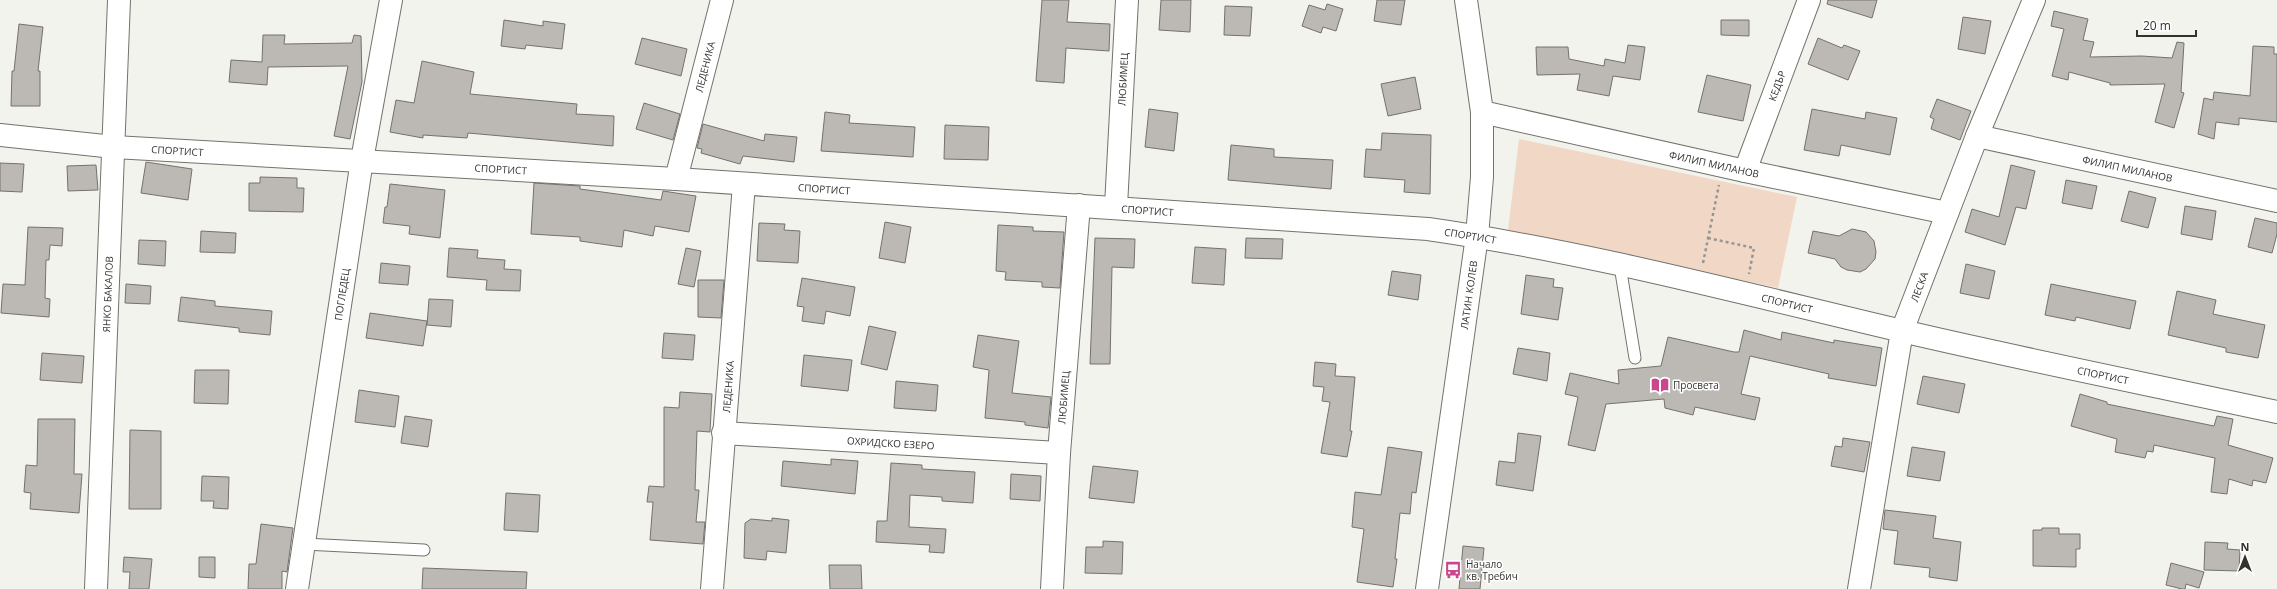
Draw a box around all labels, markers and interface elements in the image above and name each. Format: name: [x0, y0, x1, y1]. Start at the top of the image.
scale bar: [2137, 12, 2196, 38]
text: 20 m: [2143, 17, 2171, 34]
street label: ЛЕДЕНИКА: [692, 39, 718, 94]
street label: ЛЮБИМЕЦ: [1114, 52, 1131, 106]
street label: КЕДЪР: [1765, 69, 1789, 103]
street label: СПОРТИСТ: [151, 142, 204, 159]
street label: ФИЛИП МИЛАНОВ: [1668, 147, 1760, 181]
street label: ФИЛИП МИЛАНОВ: [2081, 152, 2174, 185]
street label: СПОРТИСТ: [474, 161, 528, 178]
street label: СПОРТИСТ: [798, 180, 851, 198]
street label: СПОРТИСТ: [1121, 202, 1174, 219]
street label: СПОРТИСТ: [1443, 225, 1498, 247]
street label: ЯНКО БАКАЛОВ: [99, 256, 116, 333]
street label: ЛАТИН КОЛЕВ: [1457, 260, 1480, 330]
street label: ПОГЛЕДЕЦ: [331, 267, 353, 321]
street label: ЛЕСКА: [1907, 269, 1931, 304]
street label: СПОРТИСТ: [1760, 290, 1815, 316]
street label: ЛЕДЕНИКА: [719, 359, 737, 413]
street label: СПОРТИСТ: [2076, 363, 2130, 388]
street label: ЛЮБИМЕЦ: [1054, 370, 1073, 424]
library icon: Просвета: [1650, 375, 1670, 395]
place label: Просвета: [1673, 378, 1719, 392]
street label: ОХРИДСКО ЕЗЕРО: [847, 433, 935, 453]
north arrow: [2225, 537, 2265, 577]
text: N: [2241, 539, 2249, 554]
place label: Начало кв. Требич: [1466, 557, 1518, 583]
bus stop icon: Начало кв. Требич: [1443, 560, 1463, 580]

